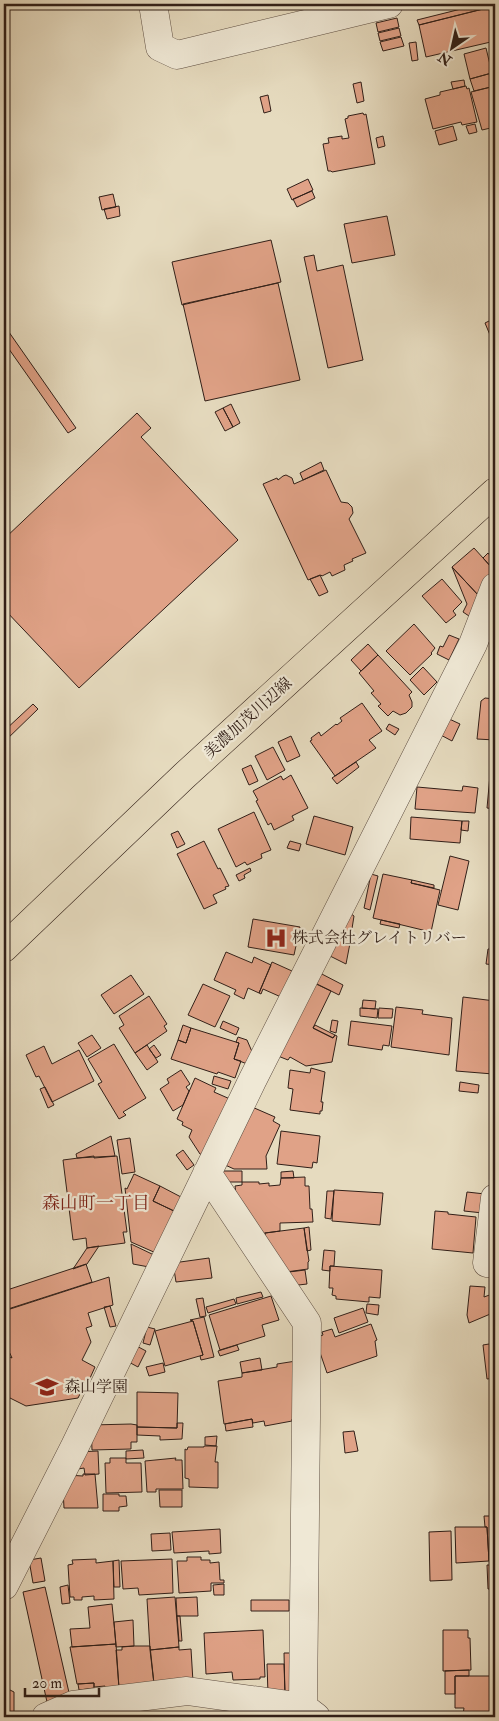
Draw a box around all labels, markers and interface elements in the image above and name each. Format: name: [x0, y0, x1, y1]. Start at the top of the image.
north arrow: [426, 22, 476, 72]
text: N: [435, 48, 456, 69]
street label: 美濃加茂川辺線: [200, 673, 296, 763]
hospital icon: 株式会社グレイトリバー: [263, 925, 289, 951]
place label: 株式会社グレイトリバー: [292, 928, 467, 948]
district label: 森山町一丁目: [42, 1192, 150, 1215]
school or university icon: 森山学園: [34, 1374, 60, 1400]
place label: 森山学園: [64, 1377, 128, 1397]
scale bar: [25, 1666, 99, 1698]
text: 20 m: [32, 1674, 62, 1693]

